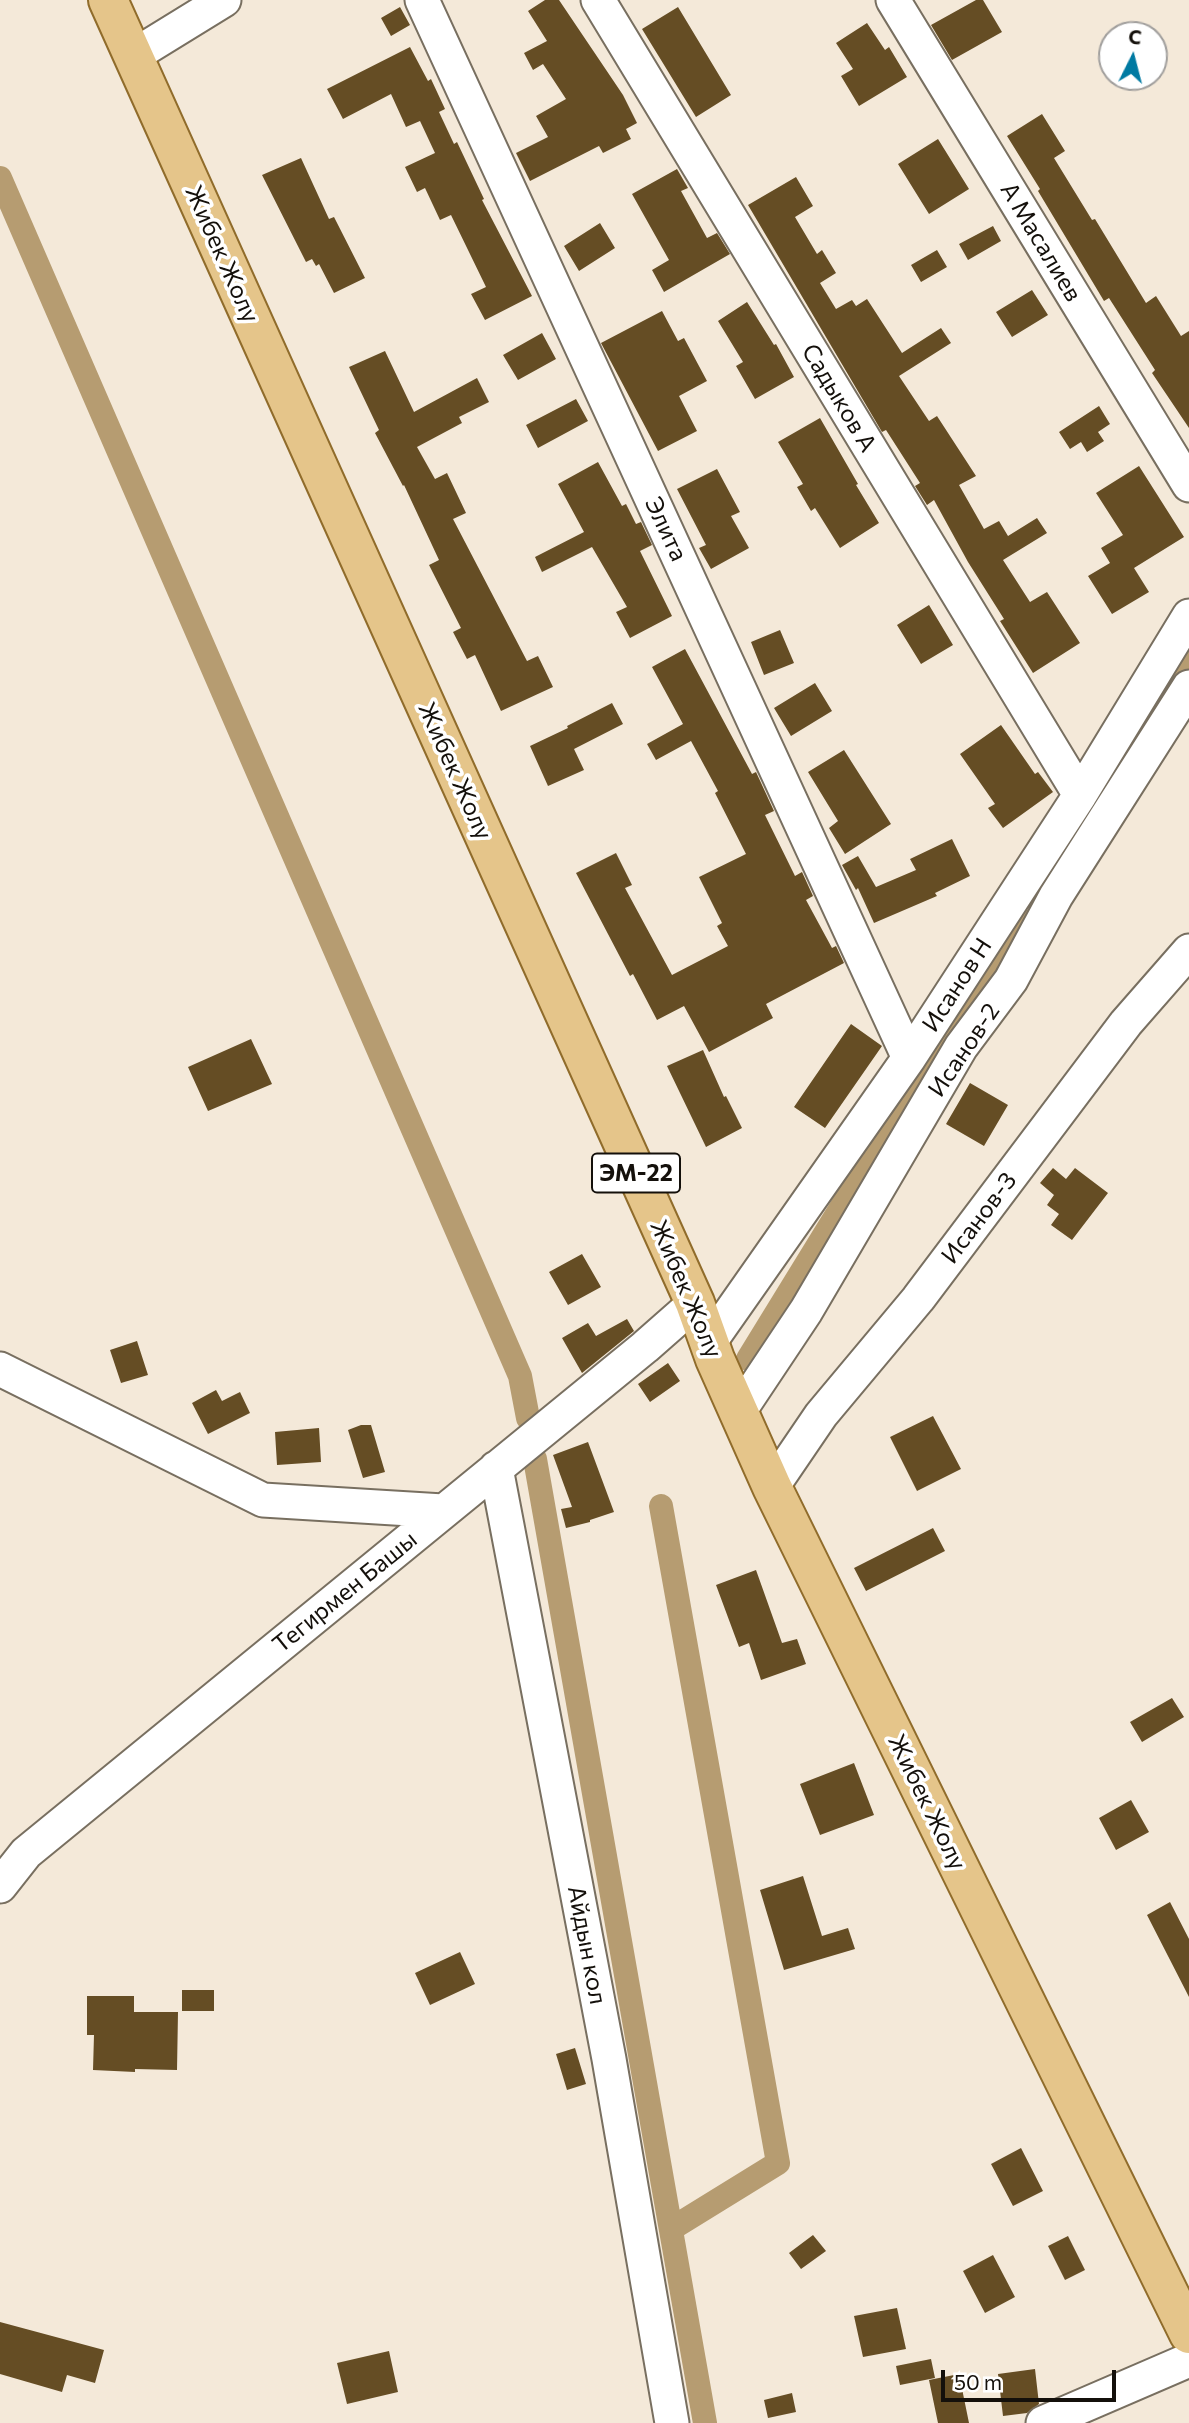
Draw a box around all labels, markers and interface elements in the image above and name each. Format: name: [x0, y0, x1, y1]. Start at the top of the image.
north arrow: [1098, 21, 1168, 91]
text: С: [1127, 24, 1143, 49]
street label: А Масалиев: [994, 177, 1088, 307]
street label: Жибек Жолу: [179, 181, 265, 327]
street label: Садыков А: [796, 339, 882, 457]
street label: Элита: [639, 492, 693, 566]
street label: Жибек Жолу: [412, 698, 498, 844]
street label: Исанов Н: [916, 933, 998, 1037]
street label: Исанов-2: [922, 998, 1006, 1102]
road number: ЭМ-22: [592, 1154, 680, 1192]
street label: Исанов-3: [935, 1167, 1023, 1269]
street label: Жибек Жолу: [644, 1215, 728, 1363]
street label: Тегирмен Башы: [267, 1525, 423, 1659]
street label: Жибек Жолу: [882, 1729, 972, 1875]
street label: Айдын кол: [561, 1883, 613, 2007]
scale bar: [944, 2356, 1119, 2400]
text: 50 m: [954, 2369, 1002, 2394]

